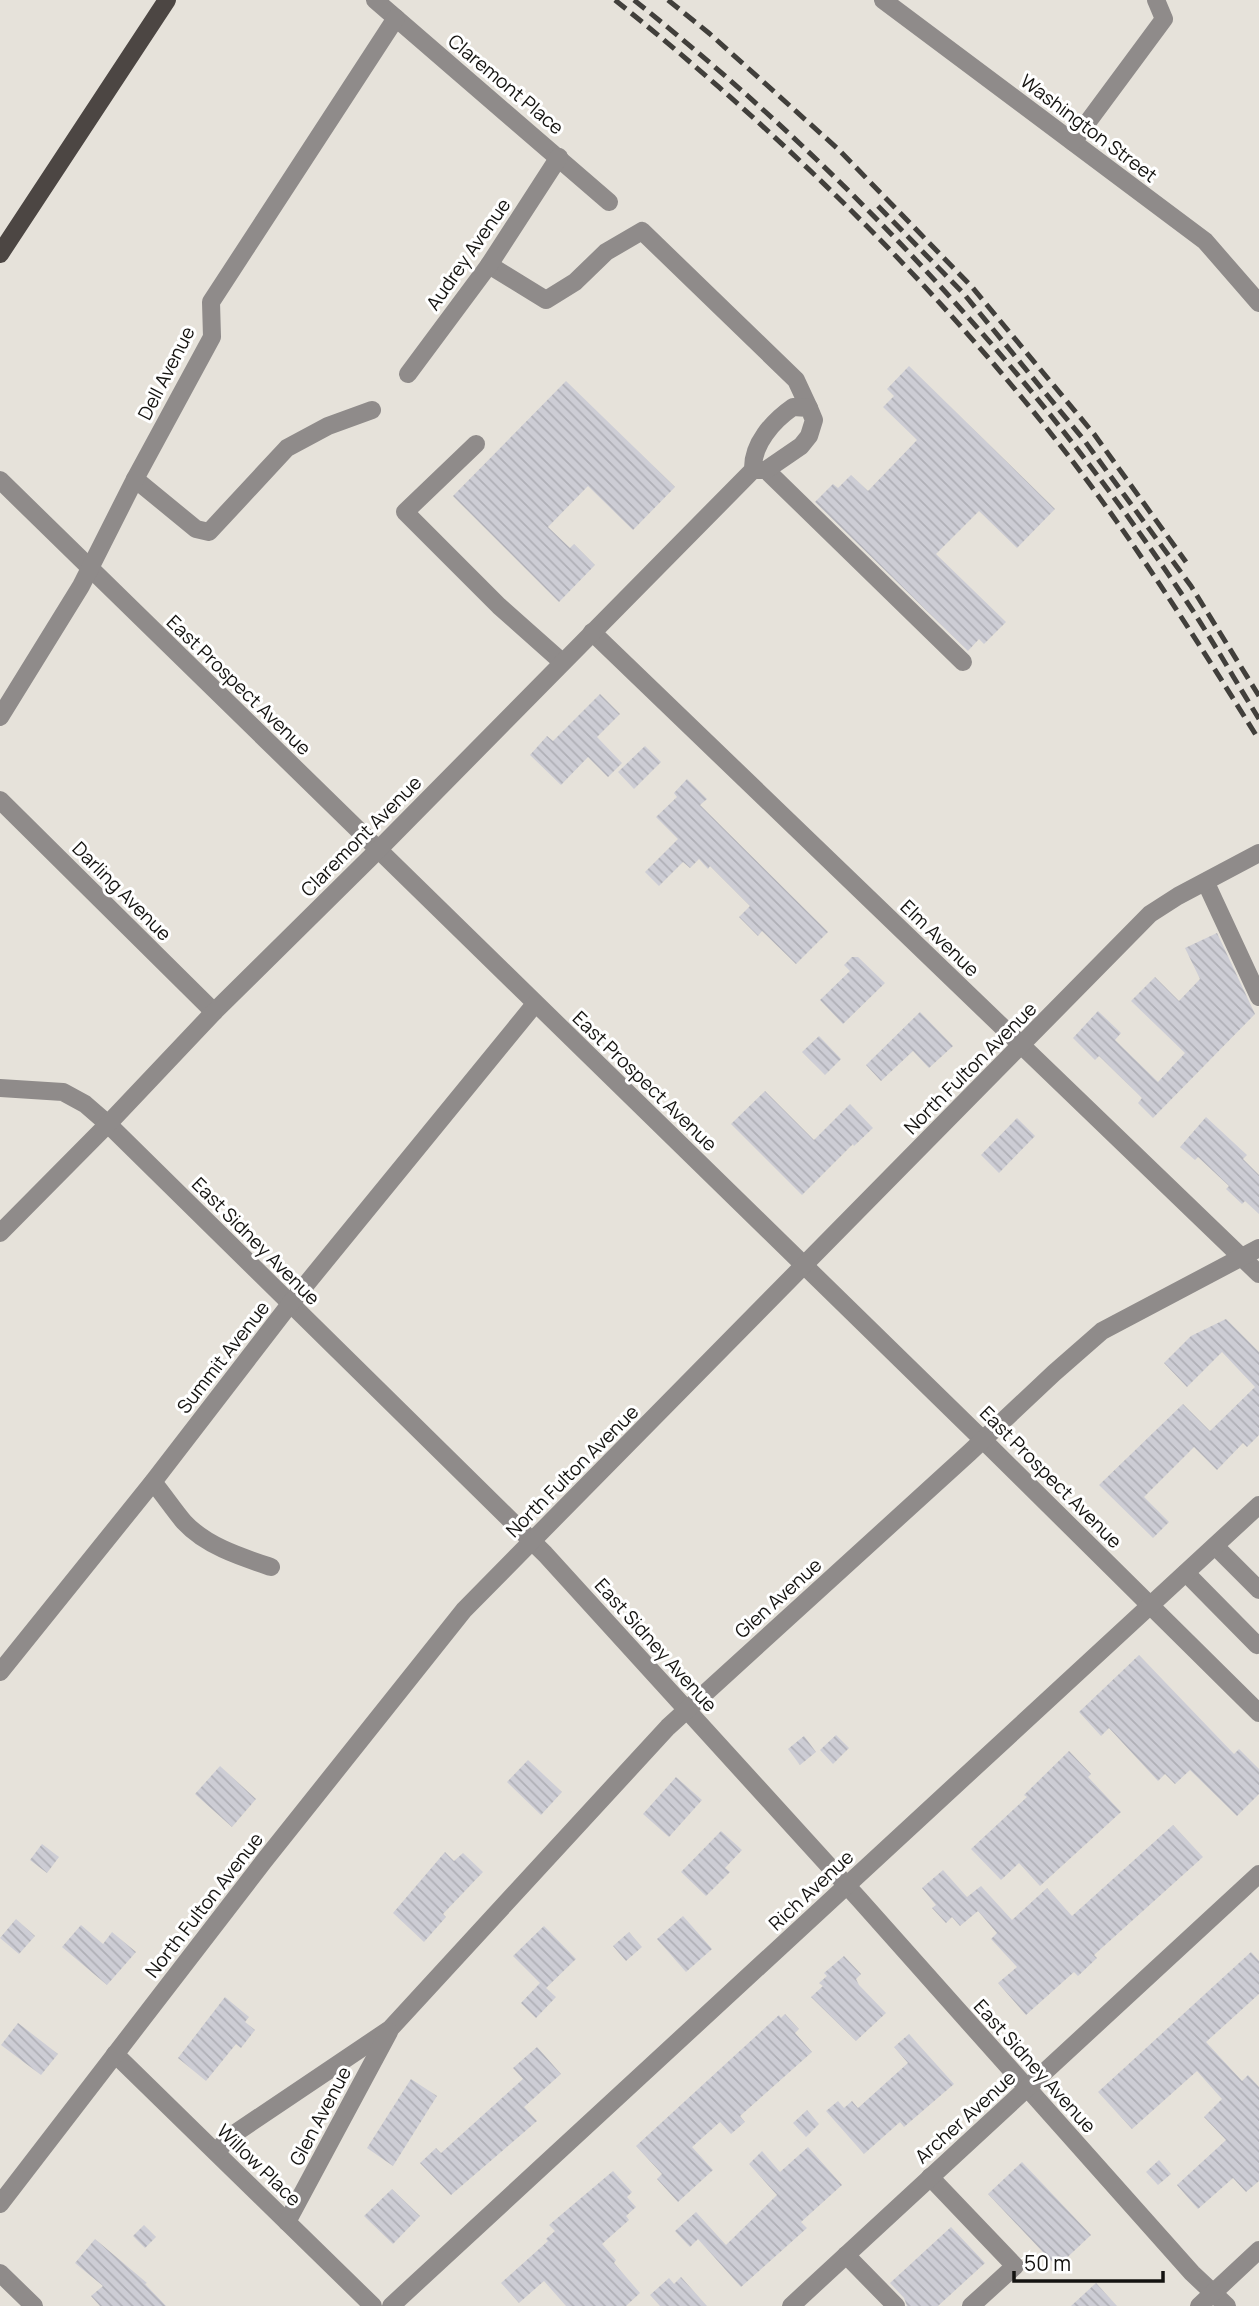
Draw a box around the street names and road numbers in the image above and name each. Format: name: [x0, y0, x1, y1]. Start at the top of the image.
street label: Claremont Place: [443, 28, 569, 140]
street label: Washington Street: [1015, 68, 1163, 188]
street label: Audrey Avenue: [420, 193, 516, 315]
street label: Dell Avenue: [131, 322, 201, 424]
street label: East Prospect Avenue: [161, 609, 317, 761]
street label: Claremont Avenue: [295, 770, 427, 902]
street label: Darling Avenue: [67, 836, 177, 946]
street label: Elm Avenue: [895, 894, 985, 982]
street label: North Fulton Avenue: [898, 996, 1042, 1140]
street label: East Prospect Avenue: [567, 1005, 723, 1157]
street label: East Sidney Avenue: [186, 1171, 326, 1311]
street label: Summit Avenue: [171, 1295, 275, 1419]
street label: North Fulton Avenue: [500, 1399, 644, 1543]
street label: East Prospect Avenue: [974, 1400, 1128, 1554]
street label: Glen Avenue: [729, 1552, 827, 1644]
street label: East Sidney Avenue: [589, 1573, 723, 1717]
street label: North Fulton Avenue: [139, 1827, 269, 1983]
street label: Rich Avenue: [763, 1844, 859, 1936]
street label: East Sidney Avenue: [968, 1994, 1102, 2138]
street label: Glen Avenue: [283, 2062, 357, 2170]
street label: Archer Avenue: [909, 2065, 1021, 2169]
street label: Willow Place: [211, 2118, 307, 2212]

